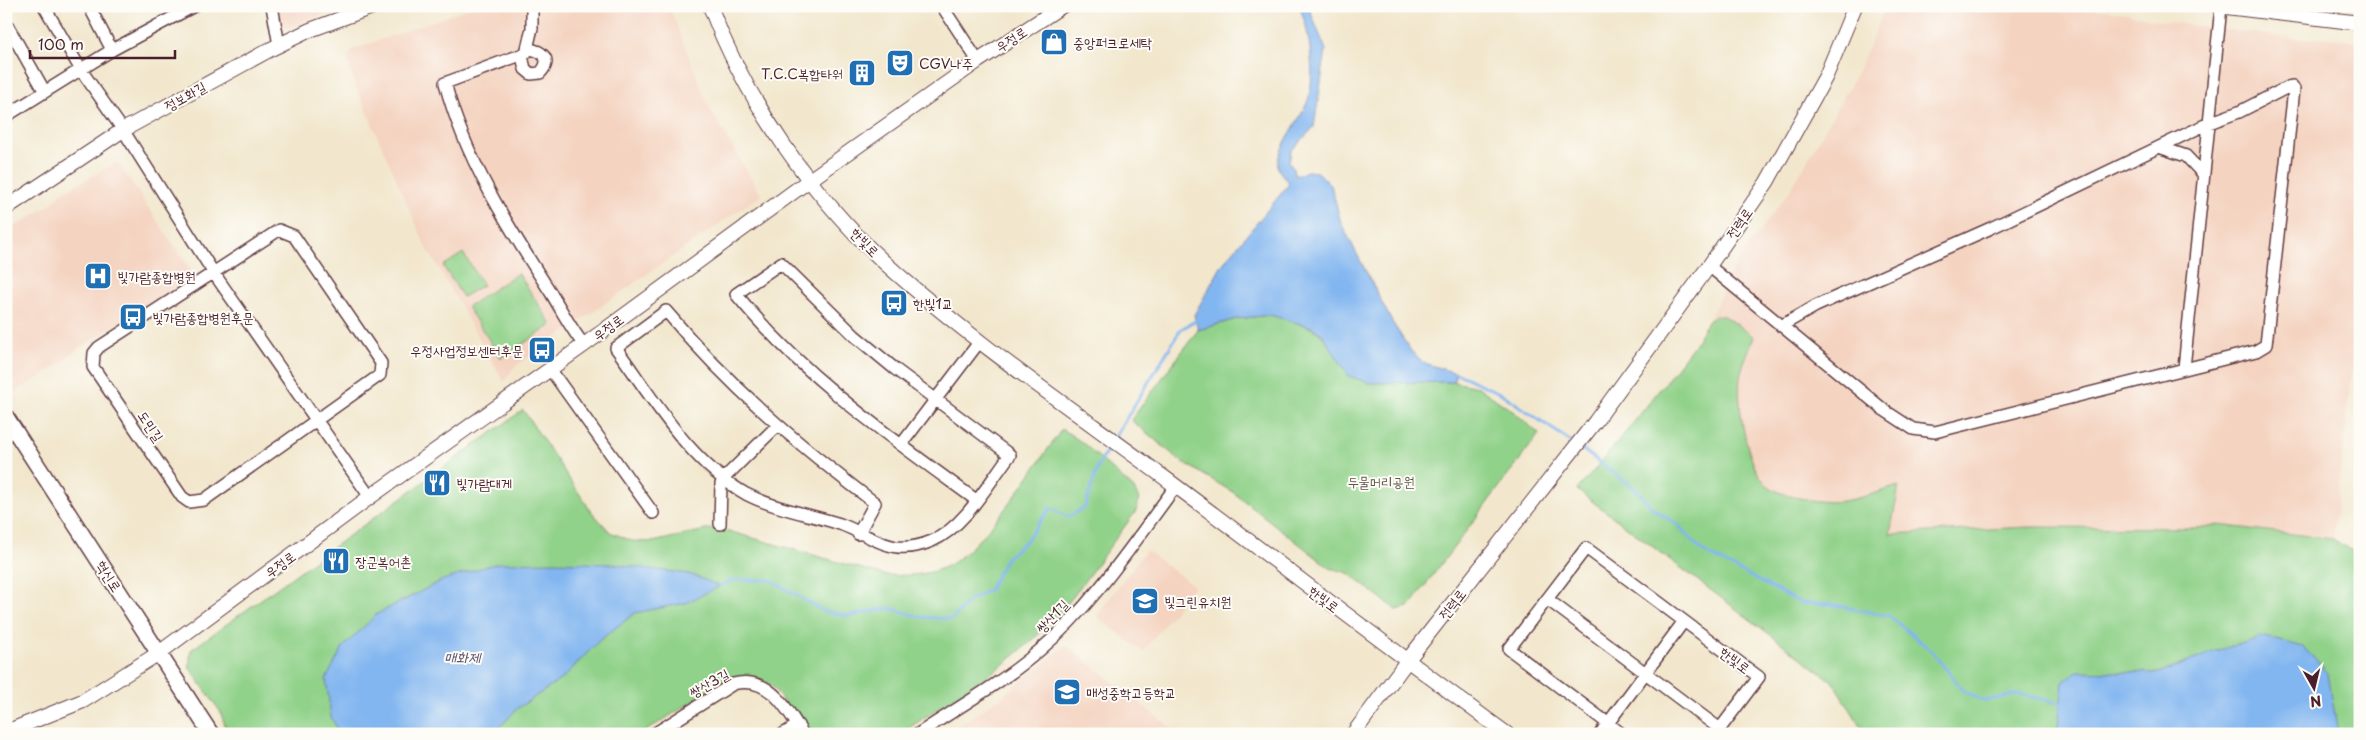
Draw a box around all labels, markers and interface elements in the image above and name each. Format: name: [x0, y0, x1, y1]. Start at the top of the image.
street label: 우정로: [991, 21, 1031, 57]
shop icon: 중앙퍼크로세탁: [1039, 27, 1069, 57]
scale bar: [30, 28, 175, 60]
text: 100 m: [38, 32, 84, 55]
place label: 중앙퍼크로세탁: [1073, 32, 1153, 53]
theatre icon: CGV나주: [885, 48, 915, 78]
place label: CGV나주: [919, 53, 973, 74]
building icon: T.C.C복합타워: [847, 58, 877, 88]
place label: T.C.C복합타워: [761, 63, 843, 84]
street label: 정보화길: [160, 76, 210, 116]
street label: 전력로: [1721, 203, 1757, 243]
street label: 한빛로: [846, 223, 884, 261]
hospital icon: 빛가람종합병원: [83, 261, 113, 291]
place label: 빛가람종합병원: [117, 266, 196, 287]
bus stop icon: 한빛1교: [879, 288, 909, 318]
place label: 한빛1교: [913, 293, 953, 314]
bus stop icon: 빛가람종합병원후문: [118, 302, 148, 332]
place label: 빛가람종합병원후문: [152, 307, 253, 328]
street label: 우정로: [588, 309, 628, 345]
bus stop icon: 우정사업정보센터후문: [527, 335, 557, 365]
place label: 우정사업정보센터후문: [410, 340, 523, 361]
street label: 도민길: [133, 406, 170, 446]
restaurant icon: 빛가람대게: [422, 468, 452, 498]
park label: 두물머리공원: [1347, 471, 1415, 492]
place label: 빛가람대게: [456, 473, 512, 494]
street label: 우정로: [260, 546, 300, 582]
restaurant icon: 장군복어촌: [321, 546, 351, 576]
place label: 장군복어촌: [355, 551, 411, 572]
street label: 혁신로: [91, 556, 127, 596]
street label: 한빛로: [1304, 580, 1344, 618]
street label: 전력로: [1433, 584, 1471, 624]
school or university icon: 빛그린유치원: [1130, 586, 1160, 616]
place label: 빛그린유치원: [1164, 591, 1232, 612]
street label: 쌍산1길: [1031, 594, 1074, 638]
street label: 한빛로: [1715, 641, 1755, 679]
water label: 매화제: [444, 645, 482, 668]
north arrow: [2288, 662, 2338, 712]
street label: 쌍산3길: [685, 663, 734, 703]
school or university icon: 매성중학고등학교: [1052, 677, 1082, 707]
place label: 매성중학고등학교: [1086, 682, 1176, 703]
text: N: [2309, 690, 2323, 713]

